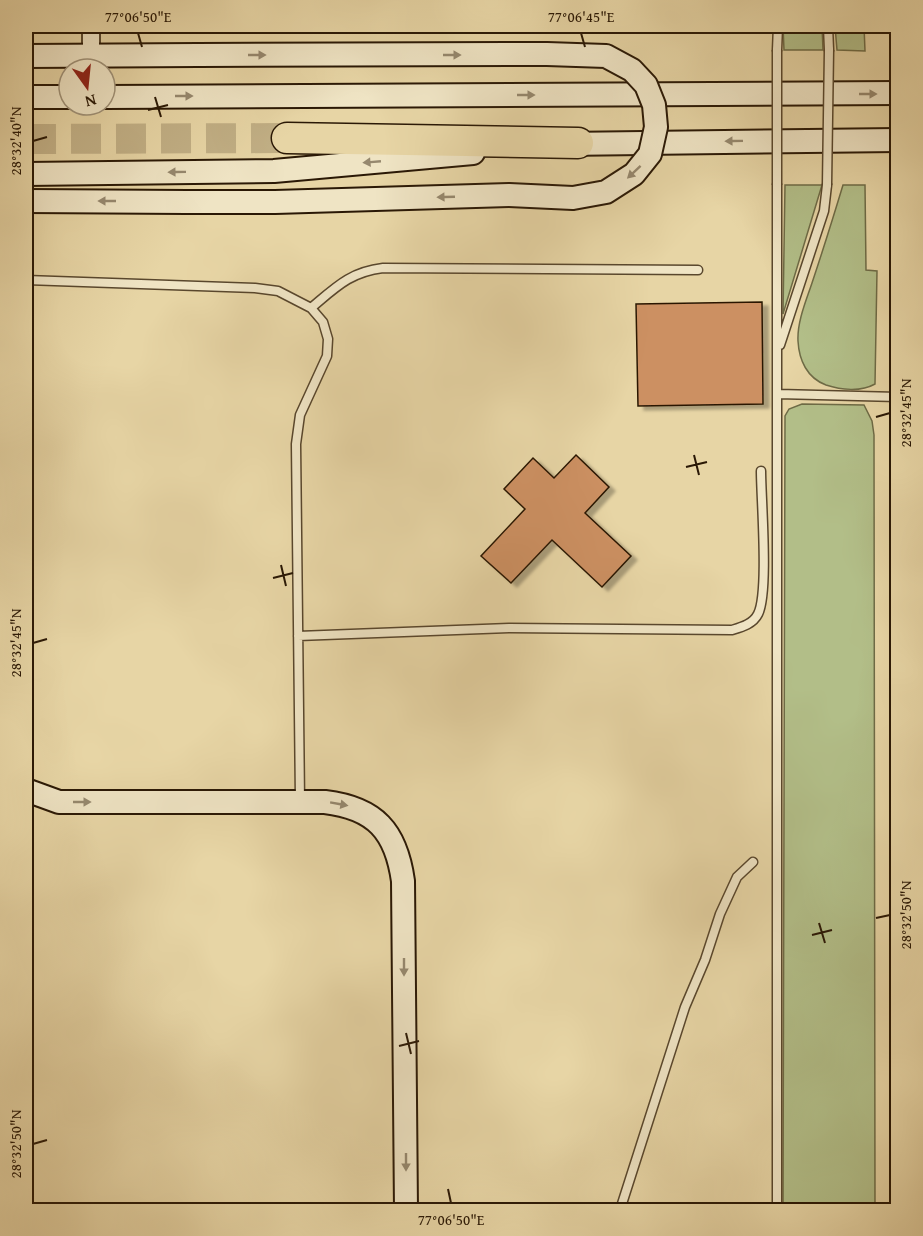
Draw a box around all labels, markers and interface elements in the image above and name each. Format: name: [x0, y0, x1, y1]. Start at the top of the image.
text: 77°06'50"E: [105, 6, 172, 27]
text: 77°06'45"E: [548, 6, 615, 27]
one-way arrow: [247, 50, 266, 60]
one-way arrow: [442, 50, 461, 60]
north arrow: [57, 57, 117, 117]
text: N: [82, 89, 99, 115]
one-way arrow: [859, 89, 878, 99]
one-way arrow: [517, 90, 536, 100]
one-way arrow: [175, 91, 194, 101]
text: 28°32'40"N: [5, 106, 26, 175]
one-way arrow: [725, 136, 744, 146]
one-way arrow: [362, 157, 381, 167]
one-way arrow: [626, 165, 641, 179]
one-way arrow: [168, 167, 187, 177]
one-way arrow: [437, 192, 456, 201]
one-way arrow: [98, 196, 117, 206]
text: 28°32'45"N: [895, 378, 916, 447]
text: 28°32'45"N: [5, 608, 26, 677]
one-way arrow: [72, 797, 91, 807]
one-way arrow: [330, 800, 349, 809]
text: 28°32'50"N: [895, 880, 916, 949]
one-way arrow: [399, 957, 409, 976]
text: 28°32'50"N: [5, 1109, 26, 1178]
one-way arrow: [401, 1152, 411, 1171]
text: 77°06'50"E: [418, 1209, 485, 1230]

